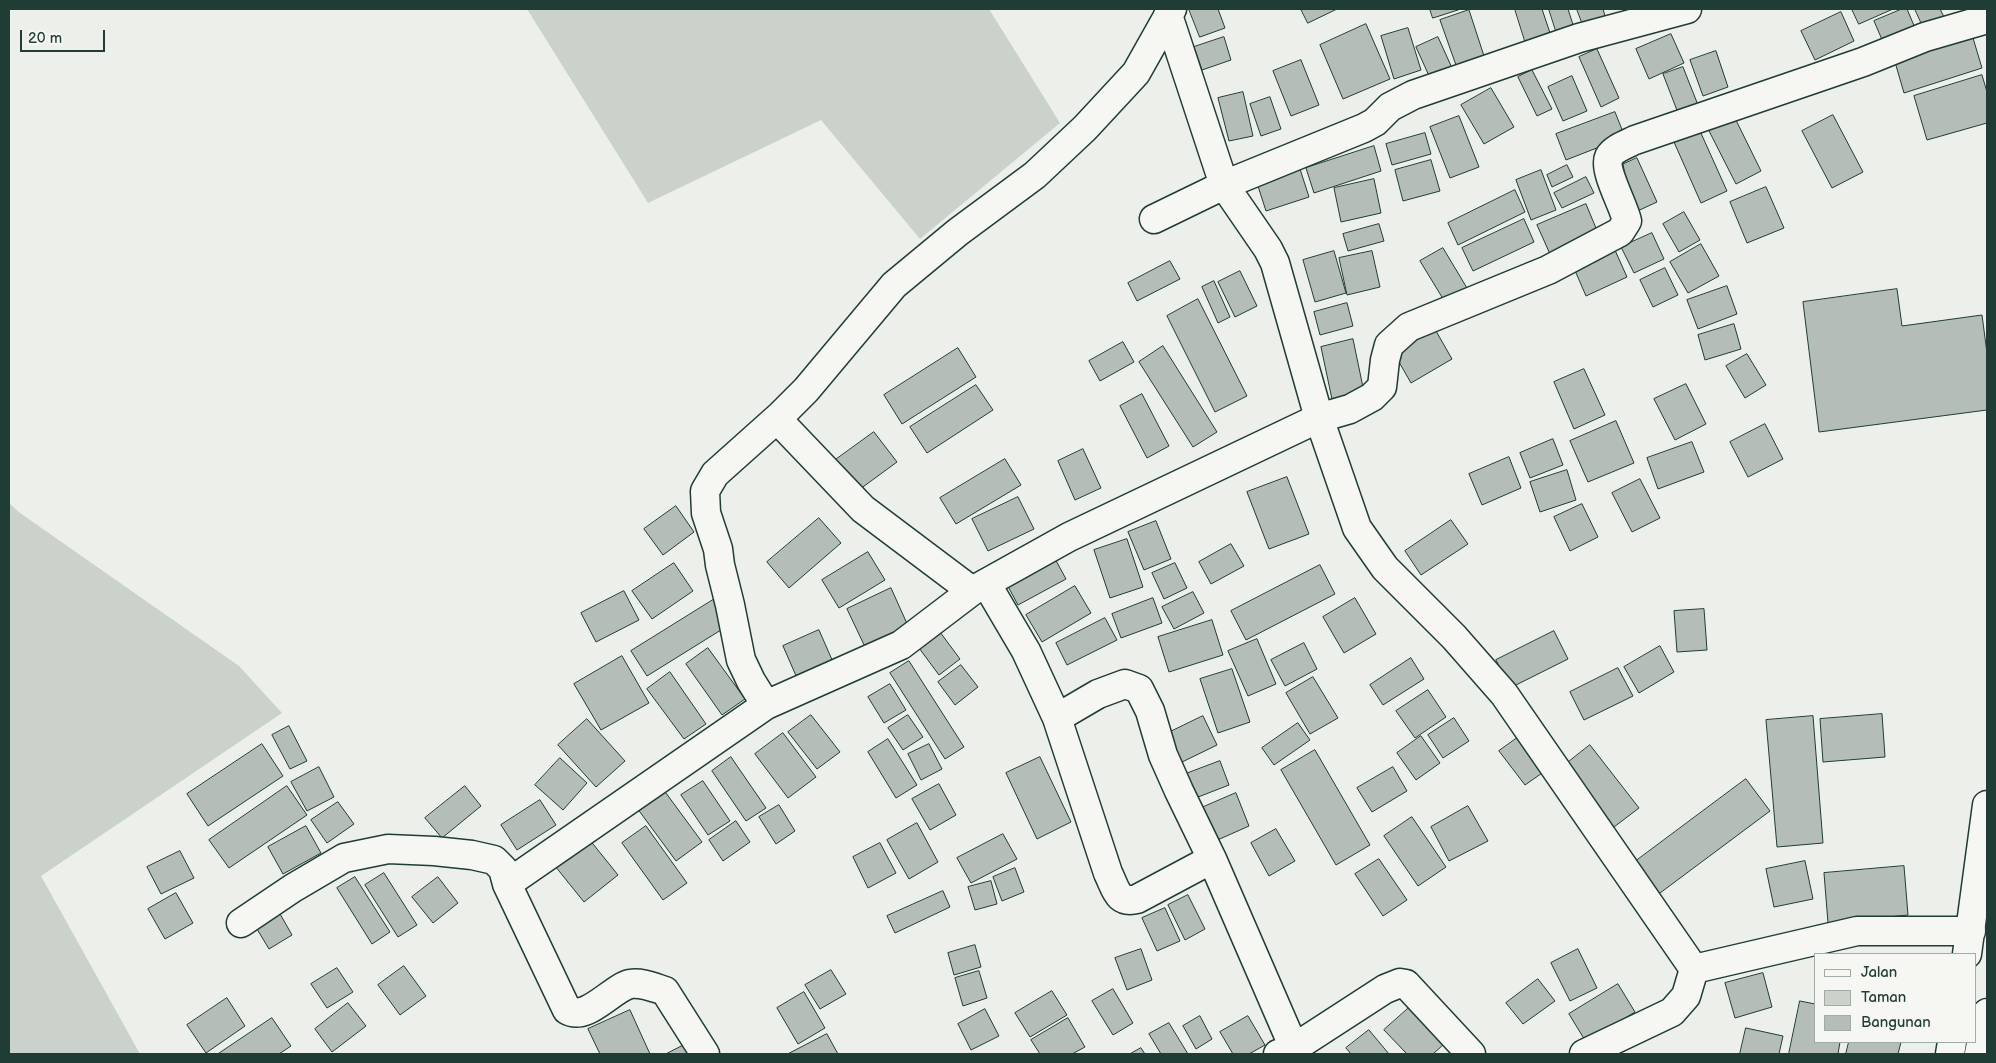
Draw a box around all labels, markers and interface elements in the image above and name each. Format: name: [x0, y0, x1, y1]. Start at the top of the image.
scale bar: [22, 20, 108, 52]
text: 20 m: [28, 29, 62, 48]
legend: [1814, 953, 1976, 1043]
text: Jalan: [1861, 963, 1897, 982]
text: Taman: [1861, 988, 1906, 1007]
text: Bangunan: [1861, 1013, 1931, 1032]

